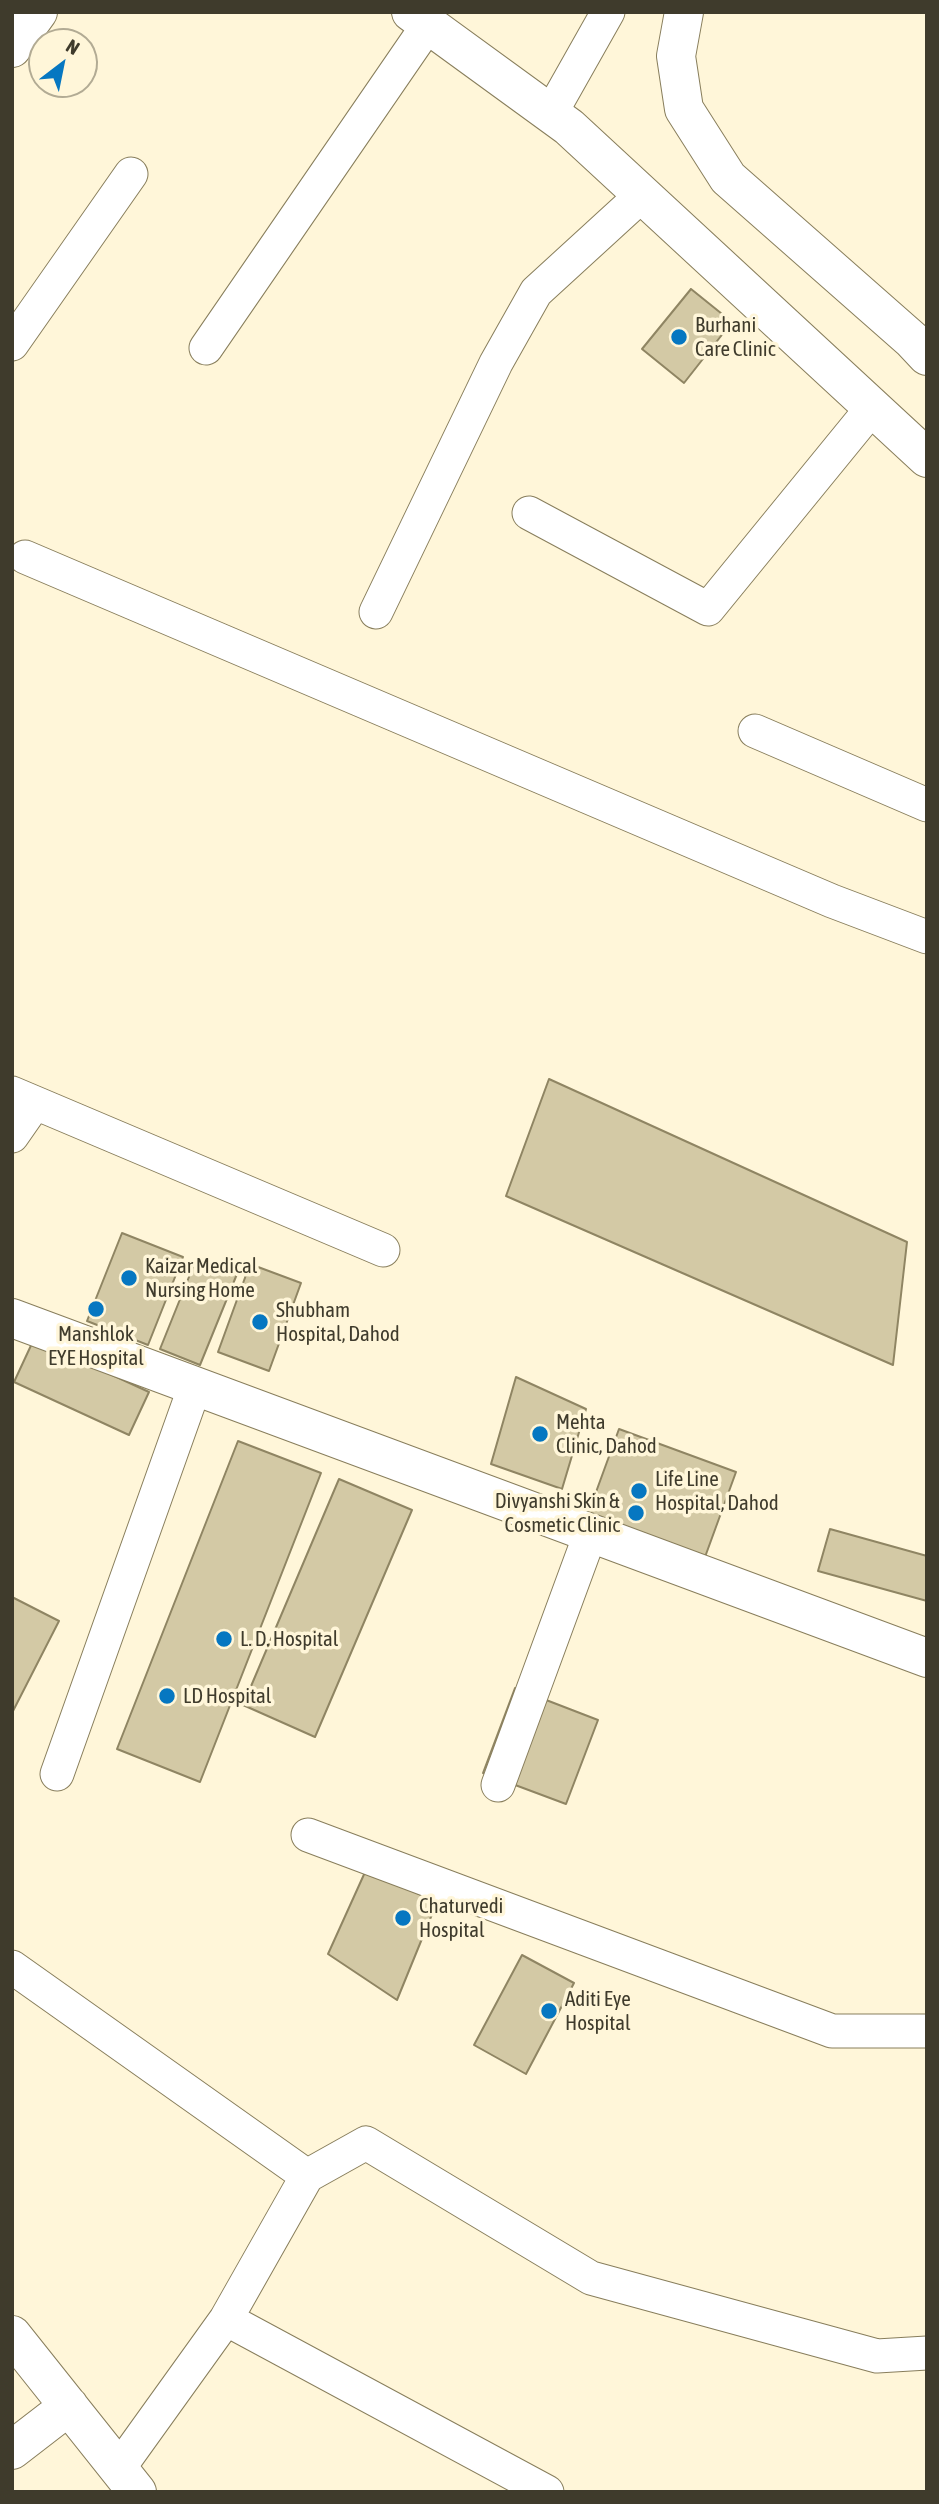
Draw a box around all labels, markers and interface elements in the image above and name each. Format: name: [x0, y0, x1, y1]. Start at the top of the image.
north arrow: [28, 28, 98, 98]
text: N: [62, 35, 84, 59]
place label: Burhani Care Clinic: [695, 312, 775, 362]
marker: Burhani Care Clinic: [669, 327, 689, 347]
place label: Kaizar Medical Nursing Home: [145, 1253, 257, 1303]
marker: Kaizar Medical Nursing Home: [119, 1268, 139, 1288]
place label: Shubham Hospital, Dahod: [276, 1297, 400, 1347]
marker: Manshlok EYE Hospital: [86, 1299, 106, 1319]
marker: Shubham Hospital, Dahod: [250, 1312, 270, 1332]
place label: Manshlok EYE Hospital: [48, 1321, 144, 1371]
place label: Mehta Clinic, Dahod: [556, 1409, 657, 1459]
marker: Mehta Clinic, Dahod: [530, 1424, 550, 1444]
place label: Life Line Hospital, Dahod: [655, 1466, 779, 1516]
marker: Life Line Hospital, Dahod: [629, 1481, 649, 1501]
place label: Divyanshi Skin & Cosmetic Clinic: [495, 1488, 620, 1538]
marker: Divyanshi Skin & Cosmetic Clinic: [626, 1503, 646, 1523]
place label: L. D. Hospital: [240, 1626, 338, 1652]
marker: L. D. Hospital: [214, 1629, 234, 1649]
place label: LD Hospital: [183, 1683, 271, 1709]
marker: LD Hospital: [157, 1686, 177, 1706]
place label: Chaturvedi Hospital: [419, 1893, 503, 1943]
marker: Chaturvedi Hospital: [393, 1908, 413, 1928]
place label: Aditi Eye Hospital: [565, 1986, 631, 2036]
marker: Aditi Eye Hospital: [539, 2001, 559, 2021]

